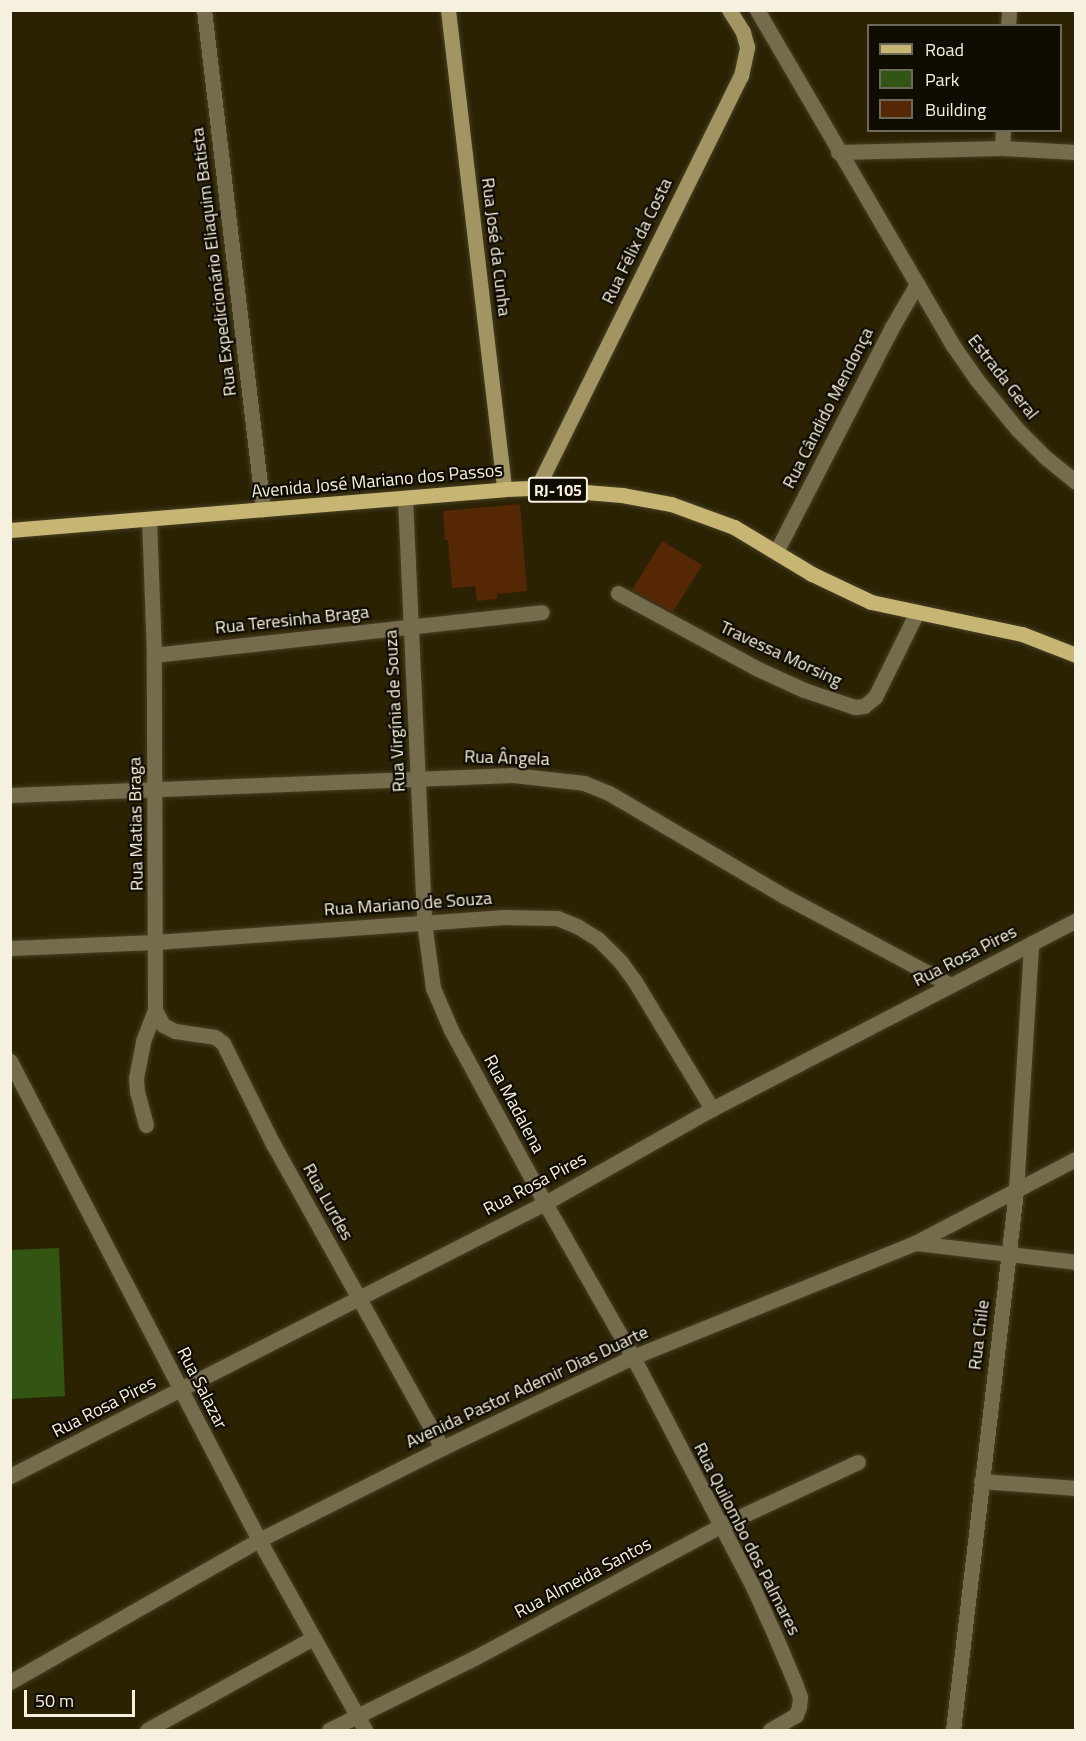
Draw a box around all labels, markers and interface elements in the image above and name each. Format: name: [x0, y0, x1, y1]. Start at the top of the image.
legend: [867, 24, 1062, 132]
text: Road: [925, 36, 964, 63]
text: Park: [925, 66, 959, 93]
text: Building: [925, 96, 986, 123]
street label: Rua Expedicionário Eliaquim Batista: [187, 126, 241, 398]
street label: Rua Félix da Costa: [597, 175, 677, 307]
street label: Rua José da Cunha: [477, 176, 515, 318]
street label: Rua Cândido Mendonça: [778, 324, 878, 492]
street label: Estrada Geral: [963, 330, 1043, 424]
street label: Avenida José Mariano dos Passos: [250, 459, 504, 503]
road number: RJ-105: [526, 477, 590, 503]
street label: Rua Teresinha Braga: [214, 601, 370, 639]
street label: Travessa Morsing: [716, 616, 846, 692]
street label: Rua Virgínia de Souza: [380, 629, 410, 793]
street label: Rua Ângela: [464, 746, 550, 770]
street label: Rua Matias Braga: [124, 757, 148, 891]
street label: Rua Mariano de Souza: [323, 887, 493, 921]
street label: Rua Rosa Pires: [910, 921, 1020, 991]
street label: Rua Madalena: [479, 1051, 549, 1157]
street label: Rua Rosa Pires: [480, 1148, 590, 1220]
street label: Rua Lurdes: [298, 1160, 358, 1244]
street label: Rua Chile: [964, 1299, 994, 1371]
street label: Avenida Pastor Ademir Dias Duarte: [402, 1321, 652, 1453]
street label: Rua Salazar: [172, 1343, 232, 1433]
street label: Rua Rosa Pires: [49, 1372, 159, 1442]
street label: Rua Quilombo dos Palmares: [689, 1439, 805, 1639]
street label: Rua Almeida Santos: [511, 1533, 655, 1623]
scale bar: [27, 1678, 138, 1716]
text: 50 m: [35, 1687, 74, 1714]

